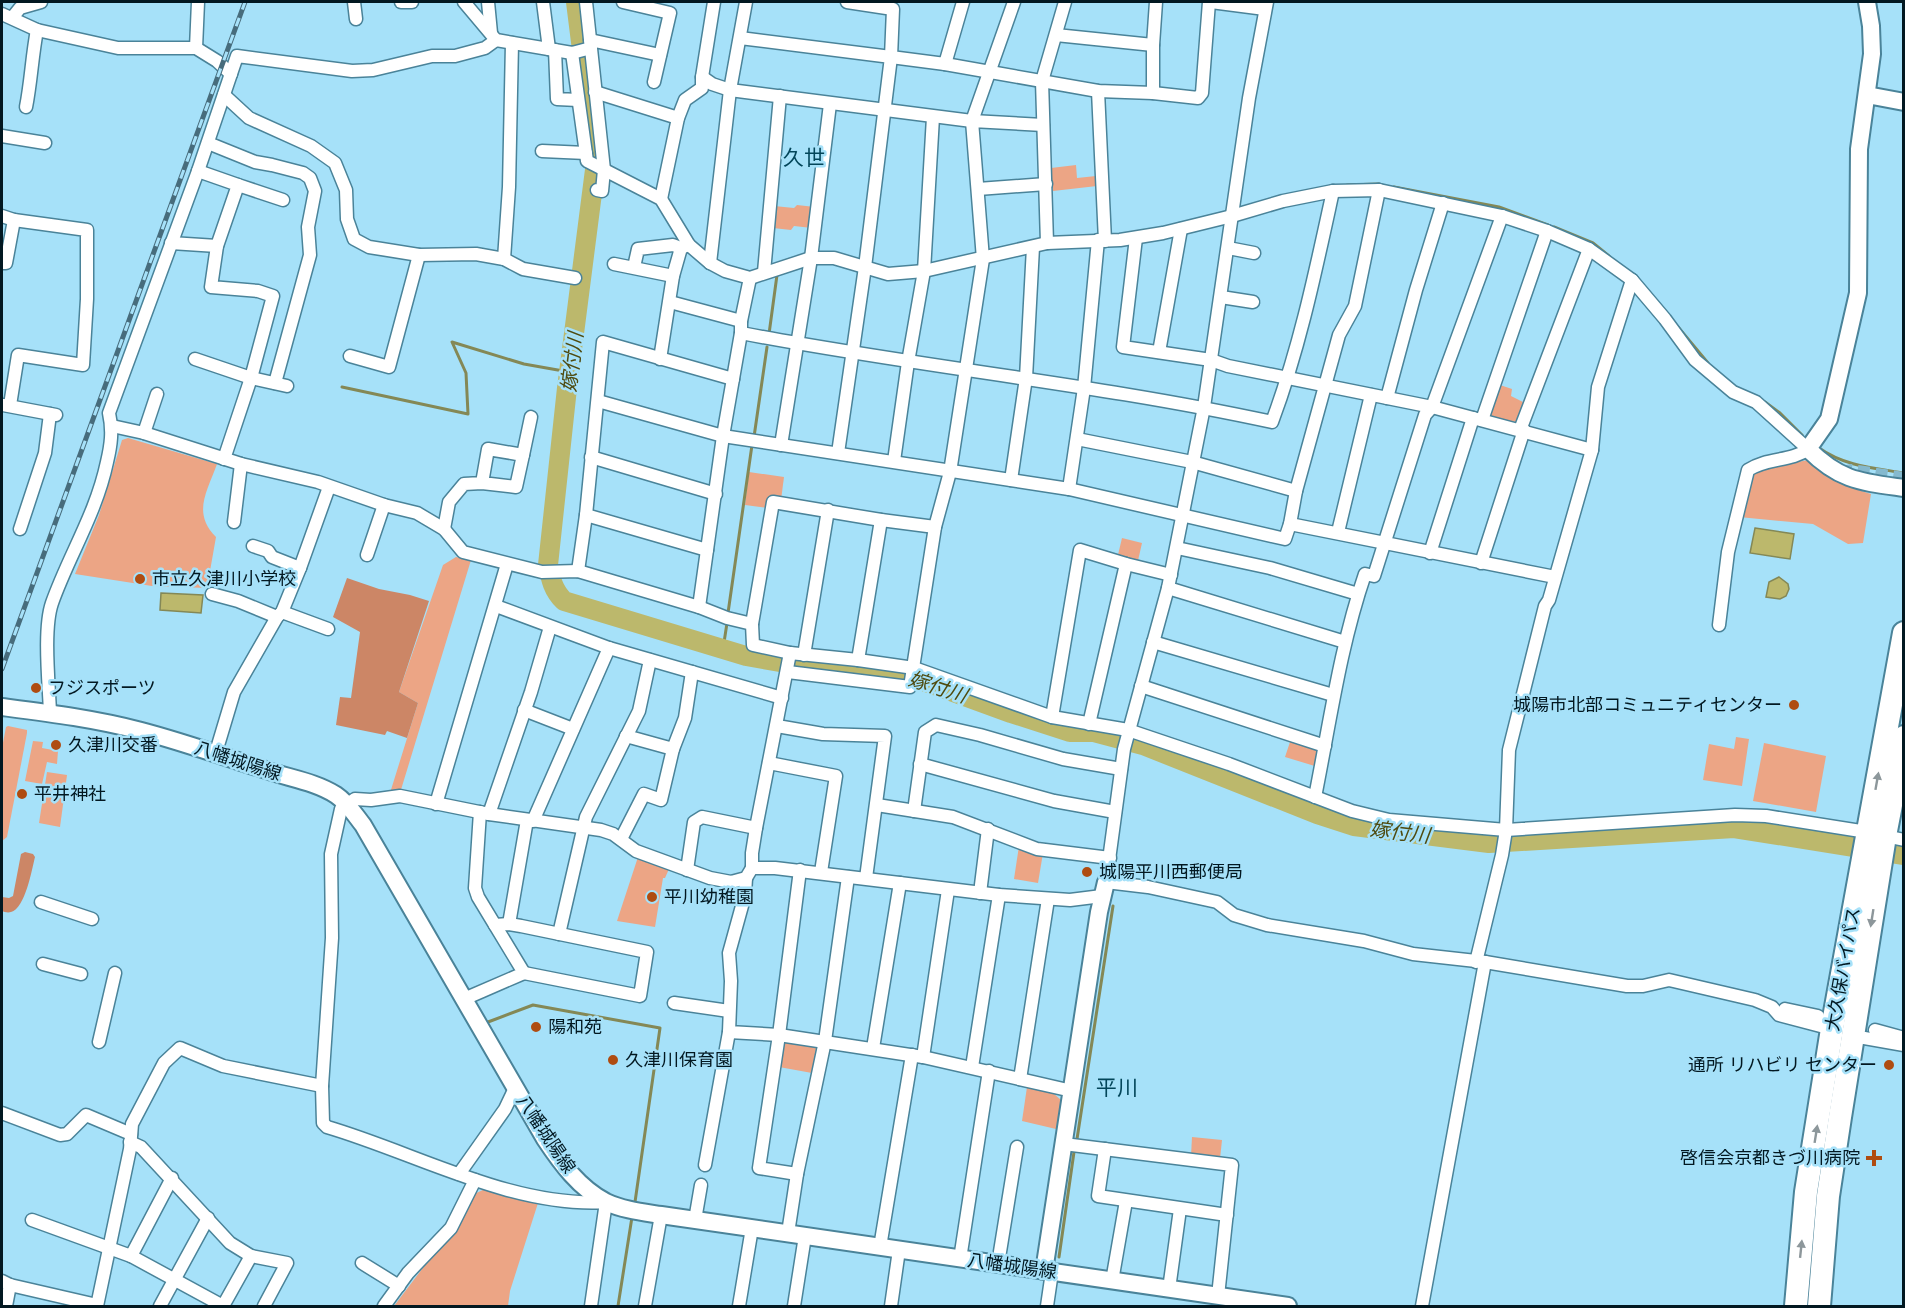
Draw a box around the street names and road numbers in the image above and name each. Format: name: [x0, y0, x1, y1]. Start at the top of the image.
street label: 八幡城陽線: [192, 737, 284, 784]
street label: 大久保バイパス: [1821, 905, 1864, 1033]
street label: 八幡城陽線: [513, 1091, 580, 1177]
street label: 八幡城陽線: [966, 1249, 1058, 1282]

